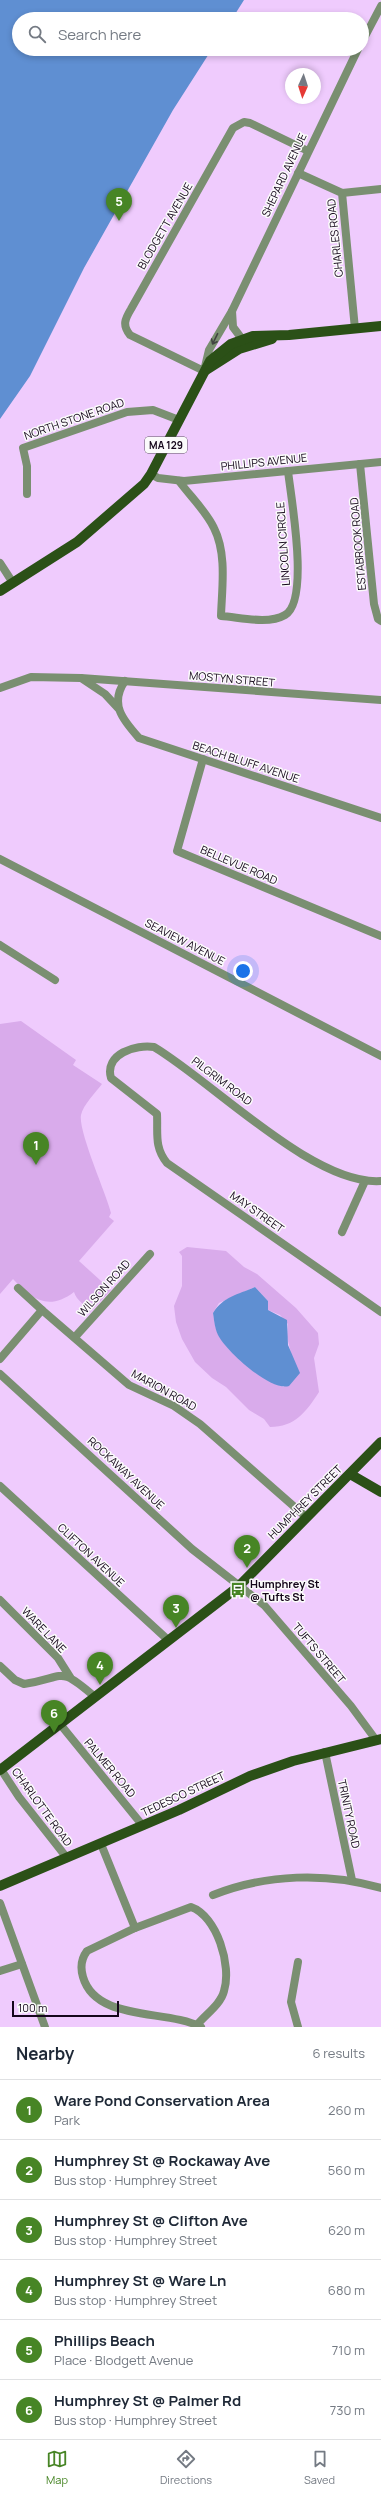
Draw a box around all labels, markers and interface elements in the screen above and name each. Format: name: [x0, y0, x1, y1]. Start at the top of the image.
search box: [12, 12, 369, 56]
icon: search: [26, 23, 48, 45]
text: Search here: [58, 24, 141, 45]
north arrow: [285, 68, 321, 104]
street label: SHEPARD AVENUE: [258, 130, 310, 219]
street label: BLODGETT AVENUE: [134, 180, 196, 272]
pin: 5: [106, 188, 132, 221]
street label: CHARLES ROAD: [323, 198, 346, 278]
one-way arrow: [210, 333, 218, 345]
street label: NORTH STONE ROAD: [22, 394, 126, 443]
road number: MA 129: [145, 437, 187, 453]
street label: PHILLIPS AVENUE: [220, 450, 308, 473]
street label: ESTABROOK ROAD: [346, 497, 369, 591]
street label: LINCOLN CIRCLE: [272, 502, 293, 586]
street label: MOSTYN STREET: [188, 667, 276, 690]
street label: BEACH BLUFF AVENUE: [191, 737, 301, 786]
street label: BELLEVUE ROAD: [198, 842, 280, 888]
street label: SEAVIEW AVENUE: [143, 915, 228, 968]
your location: [233, 961, 253, 981]
street label: PILGRIM ROAD: [189, 1053, 256, 1108]
pin: 1: [23, 1132, 49, 1165]
street label: MAY STREET: [227, 1187, 288, 1236]
street label: WILSON ROAD: [74, 1256, 133, 1319]
street label: MARION ROAD: [129, 1365, 200, 1414]
street label: ROCKAWAY AVENUE: [85, 1433, 168, 1512]
street label: HUMPHREY STREET: [264, 1461, 345, 1542]
street label: CLIFTON AVENUE: [55, 1520, 128, 1590]
pin: 2: [234, 1535, 260, 1568]
place label: Humphrey St @ Tufts St: [250, 1576, 320, 1604]
bus stop icon: Humphrey St @ Tufts St: [229, 1581, 247, 1599]
pin: 3: [163, 1595, 189, 1628]
street label: WARE LANE: [19, 1603, 70, 1656]
street label: TUFTS STREET: [290, 1619, 349, 1686]
pin: 4: [87, 1652, 113, 1685]
pin: 6: [41, 1700, 67, 1733]
street label: PALMER ROAD: [81, 1735, 139, 1800]
street label: CHARLOTTE ROAD: [9, 1764, 76, 1849]
street label: TEDESCO STREET: [139, 1767, 227, 1819]
street label: TRINITY ROAD: [335, 1778, 364, 1850]
scale bar: [12, 1999, 119, 2018]
text: 100 m: [18, 2000, 47, 2015]
text: Nearby: [16, 2042, 74, 2065]
text: 6 results: [313, 2044, 365, 2062]
text: Ware Pond Conservation Area: [54, 2090, 270, 2111]
text: 1: [26, 2101, 32, 2119]
text: 260 m: [328, 2101, 365, 2119]
text: Park: [54, 2111, 80, 2129]
text: Humphrey St @ Rockaway Ave: [54, 2150, 270, 2171]
text: 2: [25, 2161, 33, 2179]
text: 560 m: [328, 2161, 365, 2179]
text: Bus stop · Humphrey Street: [54, 2171, 217, 2189]
text: Humphrey St @ Clifton Ave: [54, 2210, 248, 2231]
text: 3: [25, 2221, 33, 2239]
text: 620 m: [328, 2221, 365, 2239]
text: Bus stop · Humphrey Street: [54, 2231, 217, 2249]
text: Humphrey St @ Ware Ln: [54, 2270, 226, 2291]
text: 4: [25, 2281, 33, 2299]
text: 680 m: [328, 2281, 365, 2299]
text: Bus stop · Humphrey Street: [54, 2291, 217, 2309]
text: Phillips Beach: [54, 2330, 155, 2351]
text: 5: [25, 2341, 33, 2359]
text: 710 m: [332, 2341, 365, 2359]
text: Place · Blodgett Avenue: [54, 2351, 193, 2369]
text: Humphrey St @ Palmer Rd: [54, 2390, 241, 2411]
text: 6: [25, 2401, 33, 2419]
text: 730 m: [330, 2401, 365, 2419]
text: Bus stop · Humphrey Street: [54, 2411, 217, 2429]
tab: Map: [46, 2448, 68, 2487]
tab: Directions: [160, 2448, 212, 2487]
tab: Saved: [304, 2448, 335, 2487]

